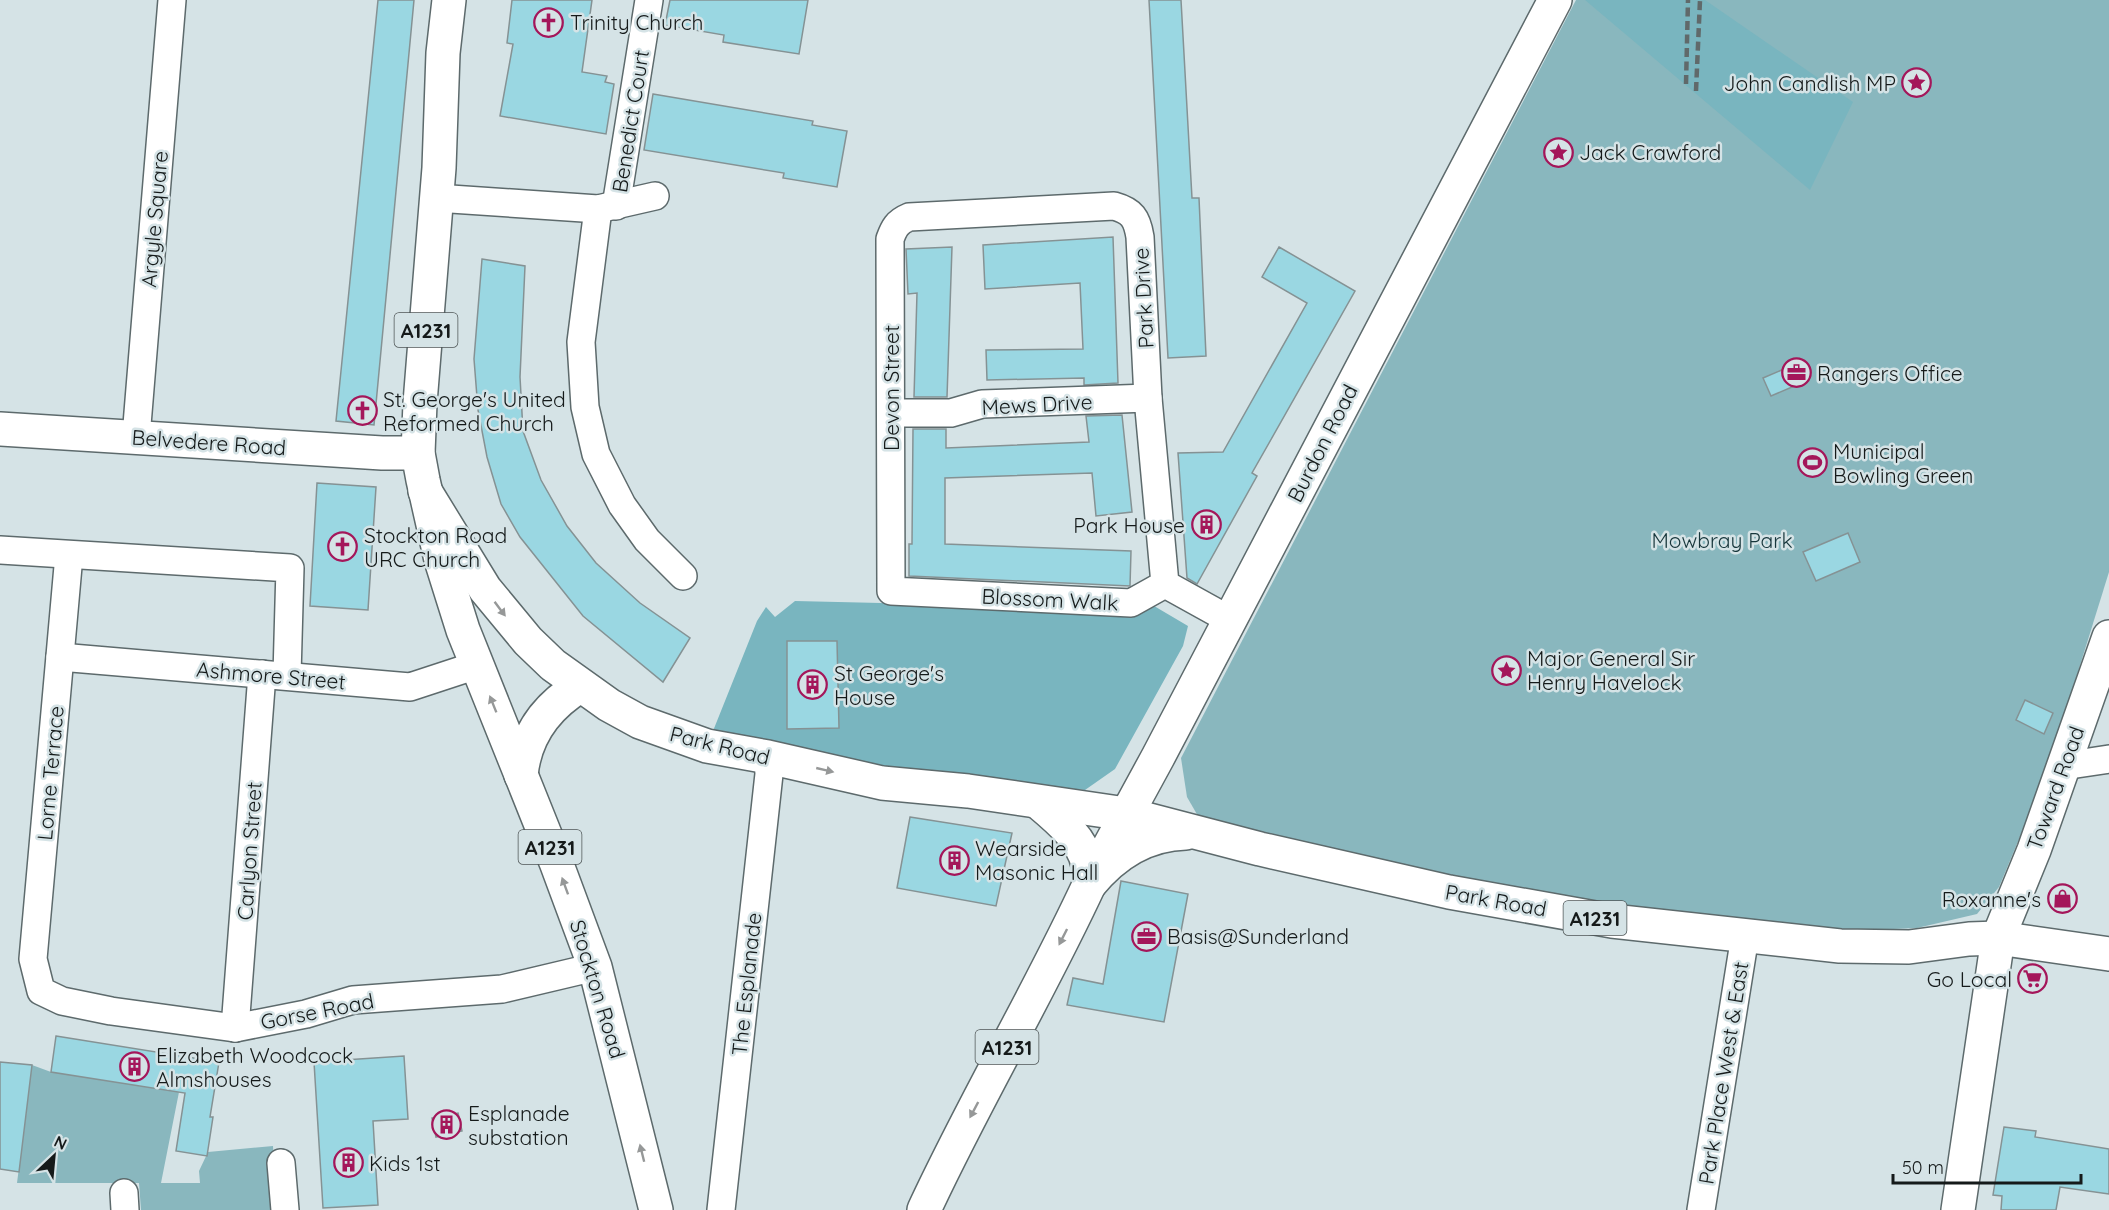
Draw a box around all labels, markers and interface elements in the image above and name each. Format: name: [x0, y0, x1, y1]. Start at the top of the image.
church icon: Trinity Church: [533, 6, 565, 38]
place label: Trinity Church: [570, 9, 703, 35]
street label: Benedict Court: [606, 48, 654, 194]
place icon: John Candlish MP: [1901, 67, 1933, 99]
place label: John Candlish MP: [1723, 70, 1896, 96]
place icon: Jack Crawford: [1542, 136, 1574, 168]
place label: Jack Crawford: [1579, 139, 1721, 165]
street label: Argyle Square: [135, 149, 173, 289]
street label: Park Drive: [1127, 247, 1159, 349]
road number: A1231: [394, 313, 458, 347]
street label: Devon Street: [878, 325, 904, 451]
office icon: Rangers Office: [1780, 357, 1812, 389]
place label: Rangers Office: [1817, 360, 1963, 386]
street label: Burdon Road: [1281, 380, 1363, 506]
place label: St. George's United Reformed Church: [383, 386, 566, 436]
street label: Mews Drive: [981, 388, 1093, 420]
church icon: St. George's United Reformed Church: [346, 395, 378, 427]
street label: Belvedere Road: [131, 424, 287, 460]
place label: Municipal Bowling Green: [1833, 438, 1974, 488]
sports icon: Municipal Bowling Green: [1796, 447, 1828, 479]
building icon: Park House: [1190, 509, 1222, 541]
place label: Park House: [1073, 512, 1185, 538]
place label: Stockton Road URC Church: [364, 522, 507, 572]
park label: Mowbray Park: [1651, 527, 1793, 553]
church icon: Stockton Road URC Church: [327, 531, 359, 563]
street label: Blossom Walk: [981, 582, 1119, 616]
one-way arrow: [494, 600, 506, 616]
place label: Major General Sir Henry Havelock: [1527, 645, 1695, 695]
place icon: Major General Sir Henry Havelock: [1490, 654, 1522, 686]
street label: Ashmore Street: [195, 656, 347, 694]
place label: St George's House: [834, 660, 944, 710]
building icon: St George's House: [797, 669, 829, 701]
one-way arrow: [488, 695, 497, 713]
street label: Lorne Terrace: [31, 705, 69, 841]
street label: Park Road: [667, 720, 773, 770]
street label: Toward Road: [2021, 723, 2089, 853]
one-way arrow: [816, 766, 835, 775]
street label: Carlyon Street: [231, 781, 267, 921]
road number: A1231: [518, 830, 582, 864]
place label: Wearside Masonic Hall: [975, 835, 1098, 885]
building icon: Wearside Masonic Hall: [938, 844, 970, 876]
one-way arrow: [559, 876, 569, 894]
street label: Park Road: [1443, 878, 1549, 922]
shop icon: Roxanne's: [2046, 883, 2078, 915]
place label: Roxanne's: [1942, 886, 2041, 912]
road number: A1231: [1564, 901, 1626, 935]
street label: The Esplanade: [726, 911, 766, 1057]
street label: Stockton Road: [565, 917, 631, 1061]
office icon: Basis@Sunderland: [1130, 920, 1162, 952]
place label: Basis@Sunderland: [1167, 923, 1349, 949]
one-way arrow: [1058, 929, 1068, 946]
street label: Park Place West & East: [1693, 960, 1753, 1186]
supermarket icon: Go Local: [2017, 963, 2049, 995]
place label: Go Local: [1927, 966, 2012, 992]
street label: Gorse Road: [258, 987, 376, 1035]
road number: A1231: [976, 1030, 1038, 1064]
place label: Elizabeth Woodcock Almshouses: [156, 1042, 353, 1092]
building icon: Elizabeth Woodcock Almshouses: [119, 1051, 151, 1083]
place label: Esplanade substation: [468, 1100, 570, 1150]
one-way arrow: [969, 1102, 979, 1119]
building icon: Esplanade substation: [431, 1109, 463, 1141]
north arrow: [24, 1126, 84, 1186]
text: N: [51, 1131, 70, 1154]
one-way arrow: [637, 1144, 647, 1162]
building icon: Kids 1st: [332, 1147, 364, 1179]
scale bar: [1893, 1147, 2080, 1185]
place label: Kids 1st: [369, 1150, 441, 1176]
text: 50 m: [1902, 1156, 1944, 1179]

